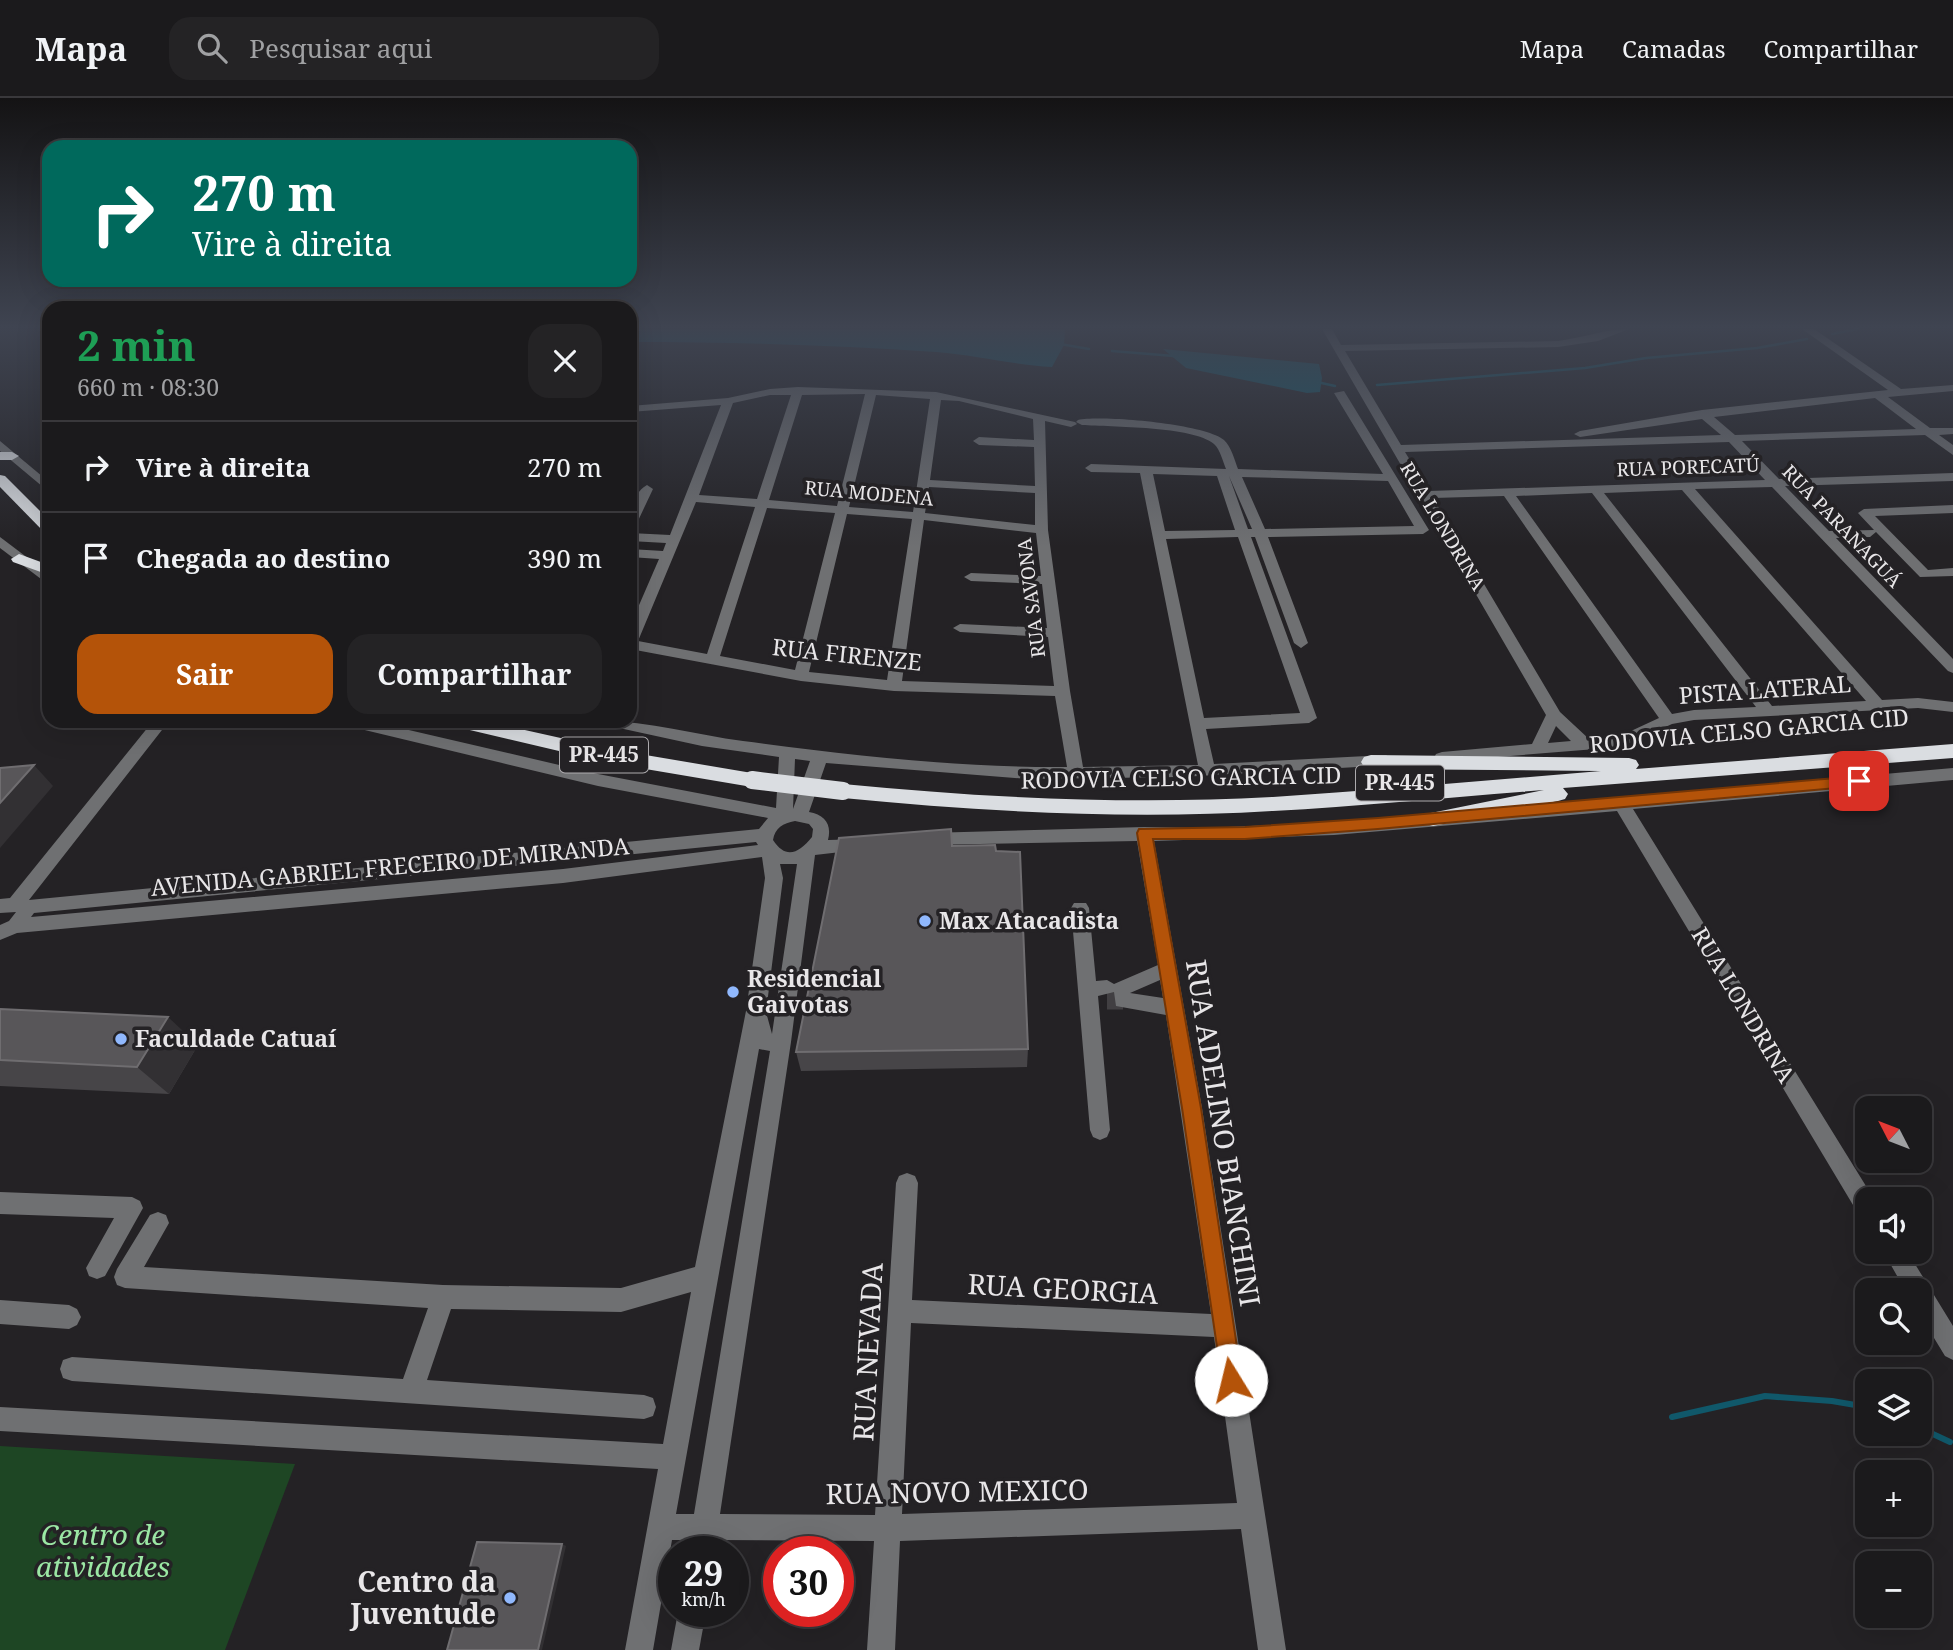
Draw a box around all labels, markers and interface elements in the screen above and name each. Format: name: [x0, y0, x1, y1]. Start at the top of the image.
search box: [169, 17, 659, 80]
text: Mapa: [35, 26, 127, 71]
icon: search: [193, 29, 231, 67]
text: Pesquisar aqui: [249, 30, 432, 66]
text: Mapa: [1520, 32, 1584, 65]
text: Camadas: [1622, 32, 1726, 65]
text: Compartilhar: [1764, 32, 1918, 65]
text: 270 m: [192, 159, 336, 225]
icon: right: [77, 168, 168, 259]
text: Vire à direita: [192, 222, 392, 265]
text: 2 min: [77, 316, 196, 373]
button: close: [528, 324, 602, 398]
text: 660 m · 08:30: [77, 371, 219, 403]
icon: right: [77, 448, 115, 486]
text: Vire à direita: [136, 449, 311, 485]
text: 270 m: [527, 449, 602, 485]
street label: RUA PORECATÚ: [1616, 452, 1760, 482]
street label: RUA LONDRINA: [1394, 457, 1492, 596]
street label: RUA PARANAGUÁ: [1777, 459, 1908, 593]
street label: RUA MODENA: [803, 474, 935, 512]
street label: RUA SAVONA: [1011, 536, 1051, 659]
icon: arrive: [77, 539, 115, 577]
text: Chegada ao destino: [136, 540, 391, 576]
text: 390 m: [527, 540, 602, 576]
street label: RUA FIRENZE: [771, 630, 923, 678]
button: Sair: [77, 634, 333, 714]
button: Compartilhar: [347, 634, 602, 714]
street label: PISTA LATERAL: [1678, 667, 1852, 711]
street label: RODOVIA CELSO GARCIA CID: [1588, 700, 1910, 760]
road number: PR-445: [560, 738, 648, 772]
pin: [1829, 751, 1889, 811]
street label: RODOVIA CELSO GARCIA CID: [1020, 758, 1342, 796]
icon: arrive: [1840, 762, 1878, 800]
road number: PR-445: [1356, 766, 1444, 800]
street label: AVENIDA GABRIEL FRECEIRO DE MIRANDA: [149, 829, 631, 903]
place label: Max Atacadista: [939, 904, 1119, 936]
marker: Max Atacadista: [917, 913, 933, 929]
street label: RUA LONDRINA: [1685, 921, 1803, 1089]
street label: RUA ADELINO BIANCHINI: [1178, 957, 1270, 1309]
place label: Residencial Gaivotas: [747, 962, 881, 1020]
marker: Residencial Gaivotas: [725, 984, 741, 1000]
place label: Faculdade Catuaí: [135, 1022, 337, 1054]
marker: Faculdade Catuaí: [113, 1031, 129, 1047]
north arrow: [1855, 1096, 1932, 1172]
map controls: [1855, 1096, 1932, 1628]
button: sound: [1855, 1187, 1932, 1264]
street label: RUA NEVADA: [843, 1261, 891, 1442]
street label: RUA GEORGIA: [967, 1264, 1160, 1312]
button: search: [1855, 1278, 1932, 1355]
position arrow: [1194, 1343, 1268, 1417]
button: layers: [1855, 1369, 1932, 1446]
button: +: [1855, 1460, 1932, 1537]
street label: RUA NOVO MEXICO: [825, 1470, 1089, 1512]
park label: Centro de atividades: [36, 1515, 170, 1585]
speed limit sign: 30: [763, 1536, 854, 1627]
text: 29: [684, 1549, 723, 1596]
button: −: [1855, 1551, 1932, 1628]
place label: Centro da Juventude: [349, 1562, 496, 1632]
text: km/h: [681, 1587, 726, 1611]
marker: Centro da Juventude: [502, 1590, 518, 1606]

